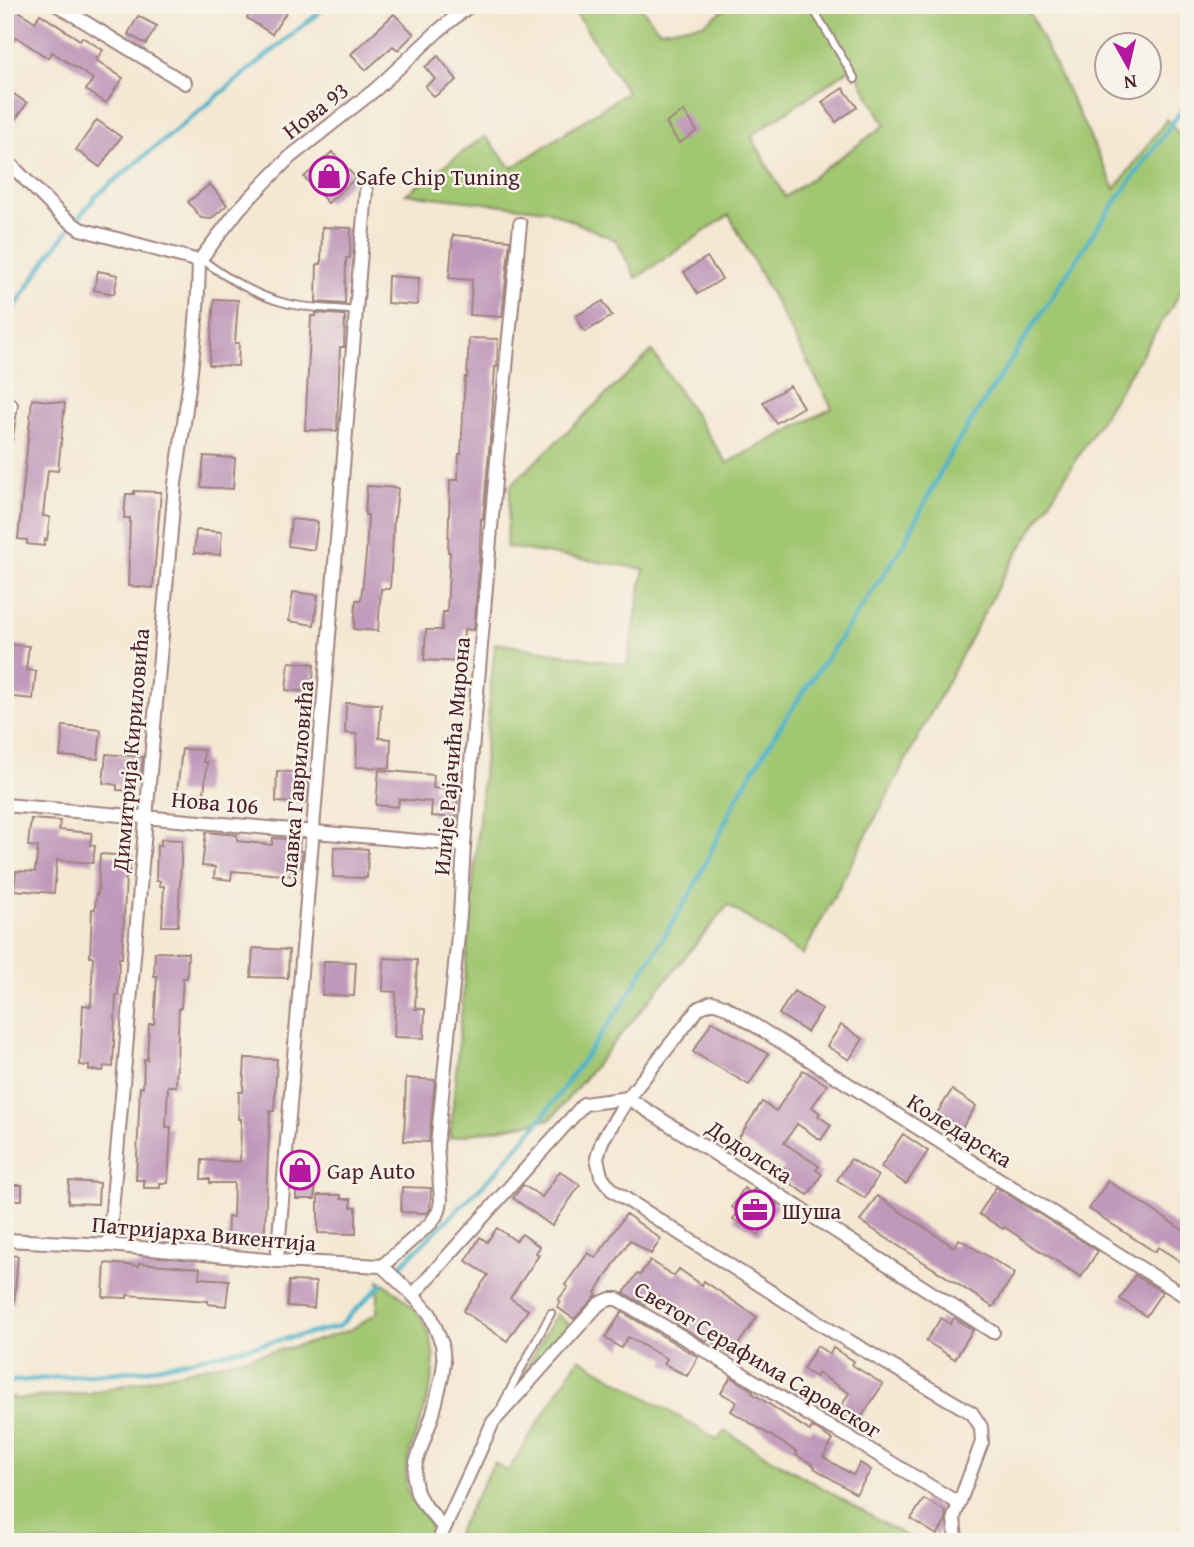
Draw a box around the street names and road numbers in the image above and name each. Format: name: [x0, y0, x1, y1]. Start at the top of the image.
street label: Нова 93: [275, 73, 355, 147]
street label: Димитрија Кириловића: [103, 627, 157, 874]
street label: Илије Рајачића Мирона: [424, 635, 478, 877]
street label: Славка Гавриловића: [271, 679, 322, 889]
street label: Нова 106: [170, 782, 260, 822]
street label: Коледарска: [901, 1085, 1019, 1175]
street label: Додолска: [700, 1110, 800, 1191]
street label: Патријарха Викентија: [90, 1207, 318, 1259]
street label: Светог Серафима Саровског: [628, 1272, 888, 1446]

